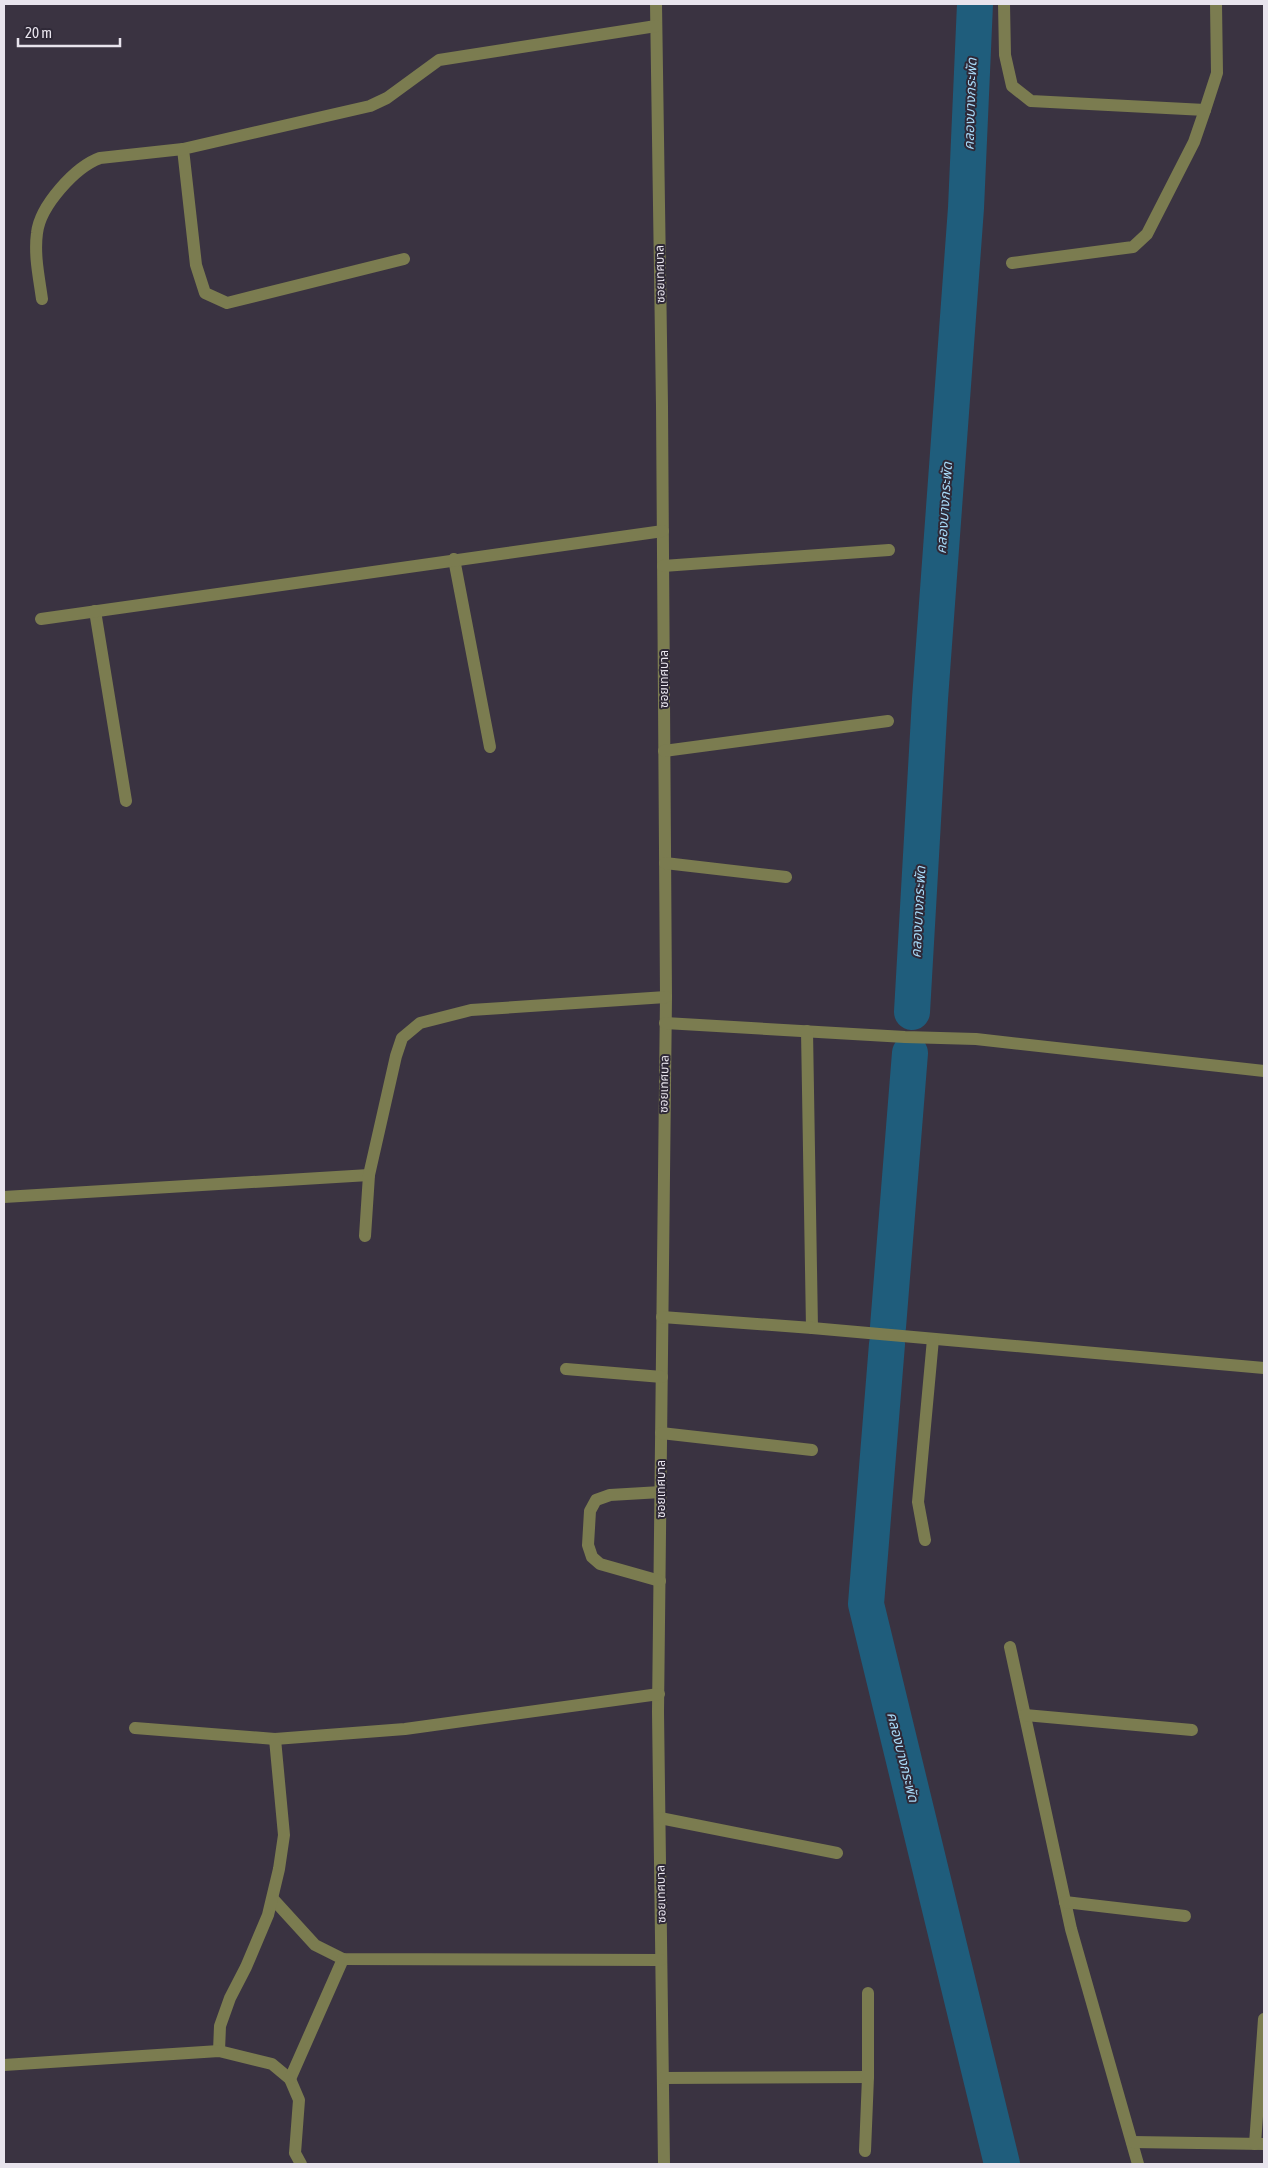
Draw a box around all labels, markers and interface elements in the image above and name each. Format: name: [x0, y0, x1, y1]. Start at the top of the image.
scale bar: [18, 15, 120, 47]
text: 20 m: [25, 24, 52, 41]
water label: คลองบางกระพัด: [960, 57, 980, 150]
street label: ซอยเทศบาล: [652, 245, 668, 303]
water label: คลองบางกระพัด: [933, 461, 955, 555]
street label: ซอยเทศบาล: [657, 650, 671, 708]
water label: คลองบางกระพัด: [908, 865, 928, 958]
street label: ซอยเทศบาล: [656, 1055, 672, 1113]
street label: ซอยเทศบาล: [654, 1460, 668, 1518]
water label: คลองบางกระพัด: [884, 1710, 922, 1804]
street label: ซอยเทศบาล: [653, 1865, 669, 1923]

